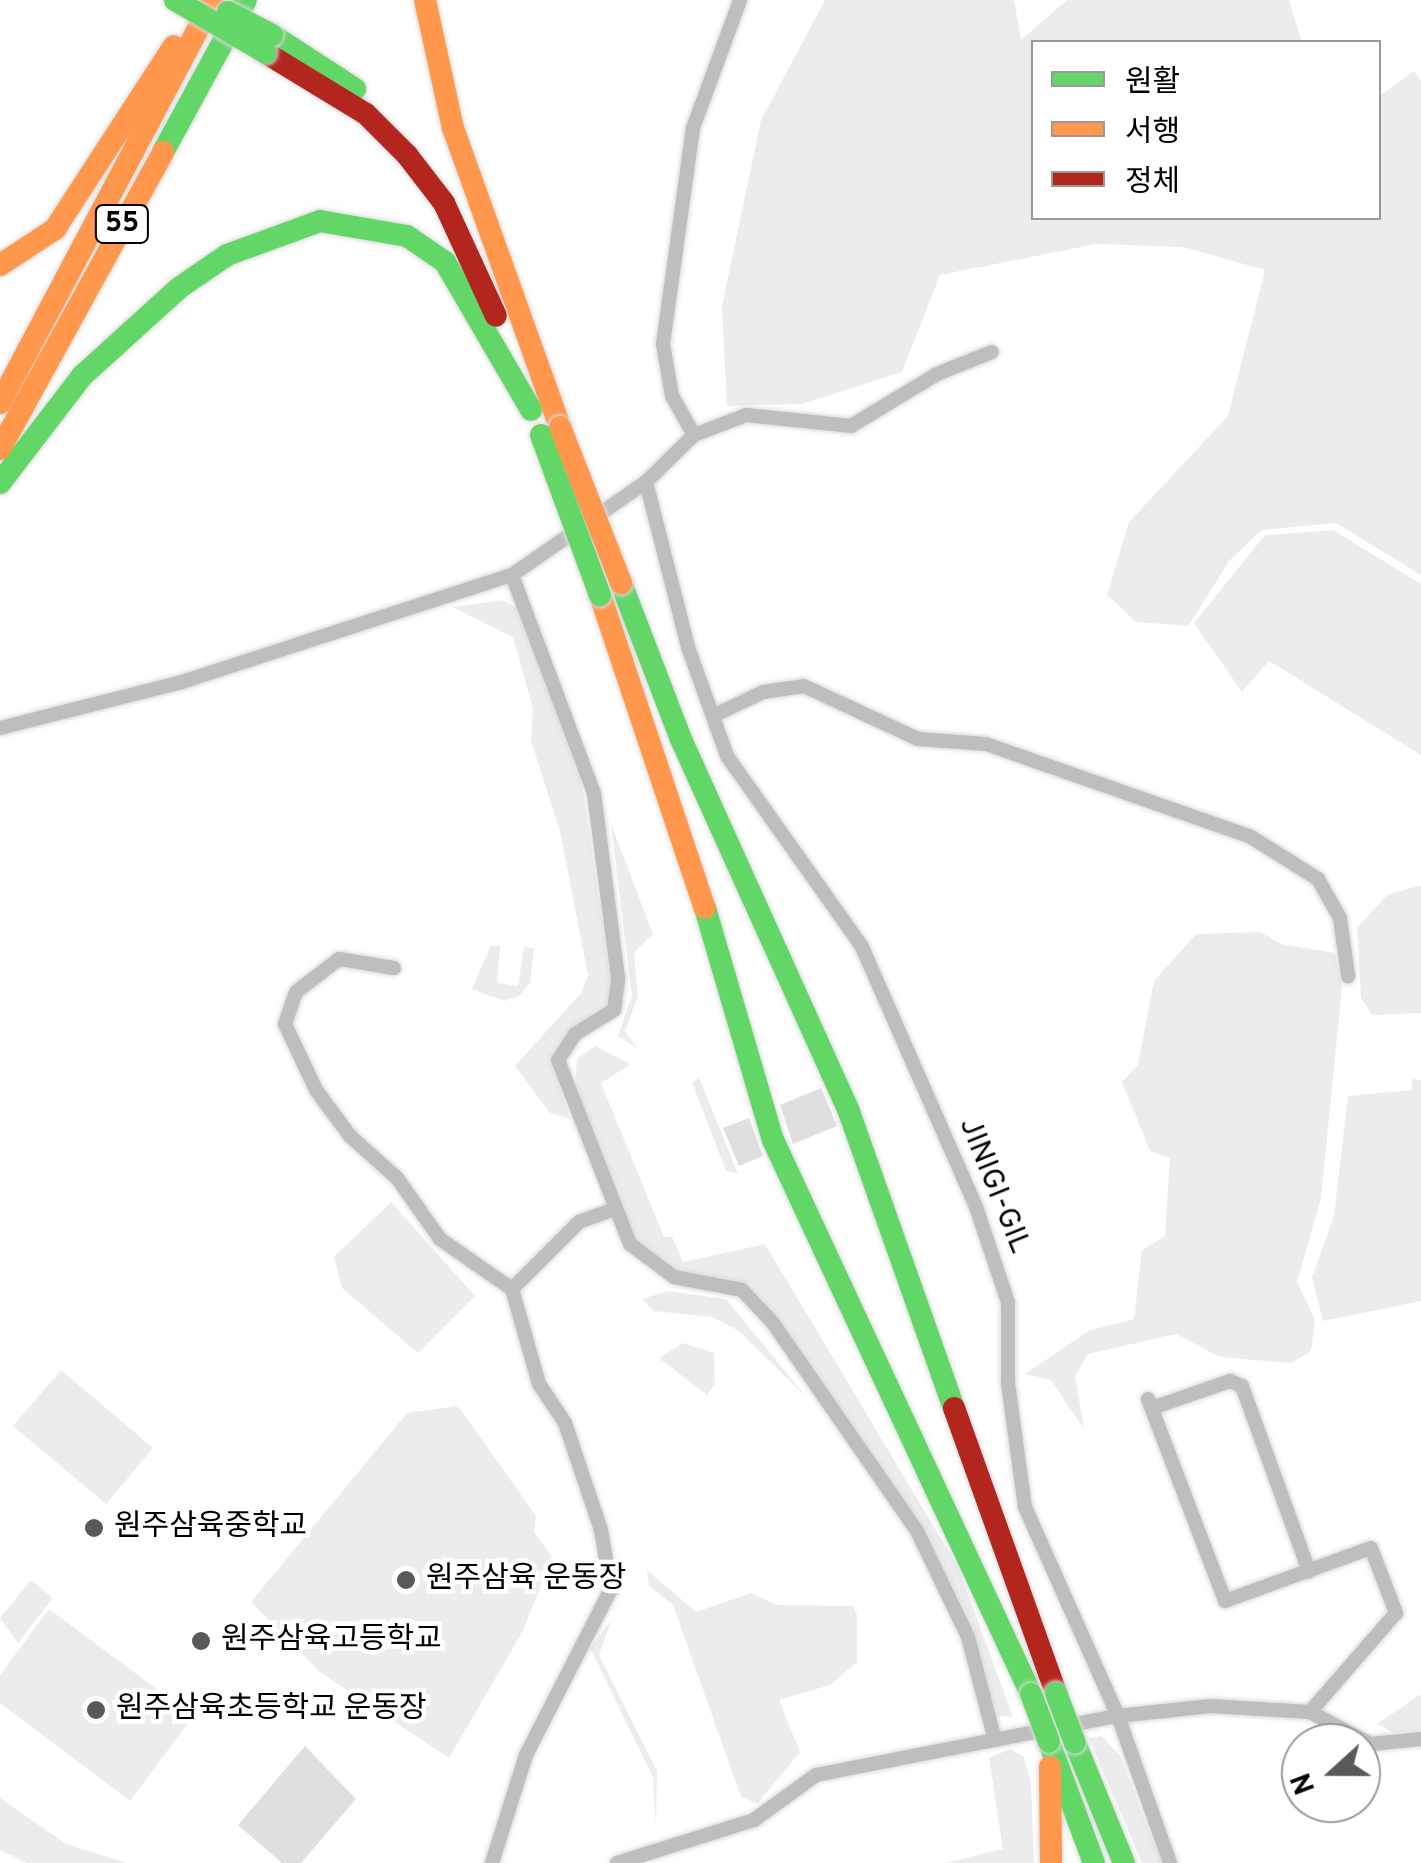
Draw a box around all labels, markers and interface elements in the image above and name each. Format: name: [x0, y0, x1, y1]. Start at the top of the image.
legend: [1031, 40, 1381, 220]
text: 원활: [1125, 65, 1180, 102]
text: 서행: [1125, 115, 1180, 152]
text: 정체: [1125, 165, 1180, 202]
road number: 55: [94, 201, 150, 247]
street label: JINIGI-GIL: [950, 1113, 1036, 1259]
place label: 원주삼육중학교: [114, 1510, 307, 1546]
marker: 원주삼육중학교: [83, 1517, 105, 1539]
place label: 원주삼육 운동장: [426, 1562, 626, 1598]
marker: 원주삼육 운동장: [395, 1569, 417, 1591]
place label: 원주삼육고등학교: [221, 1623, 442, 1659]
marker: 원주삼육고등학교: [190, 1630, 212, 1652]
place label: 원주삼육초등학교 운동장: [116, 1692, 427, 1728]
marker: 원주삼육초등학교 운동장: [85, 1699, 107, 1721]
north arrow: [1281, 1723, 1381, 1823]
text: N: [1284, 1767, 1325, 1799]

